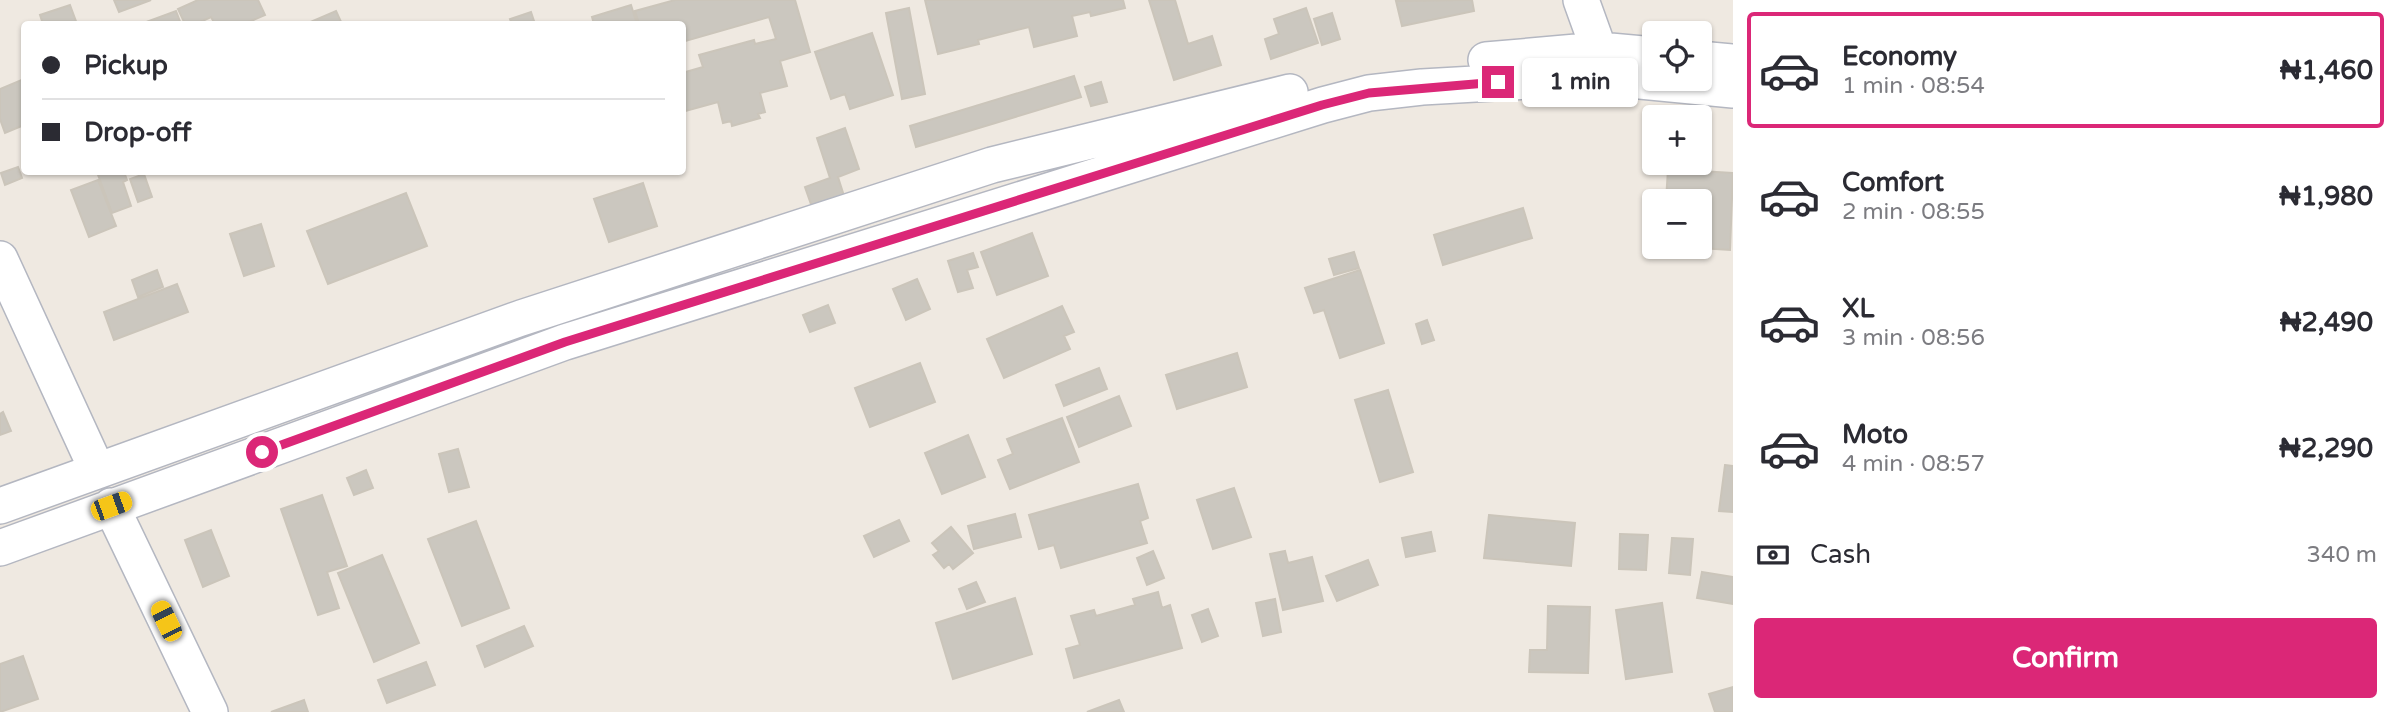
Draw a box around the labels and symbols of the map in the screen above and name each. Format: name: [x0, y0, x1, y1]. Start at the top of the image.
callout: 1 min: [1522, 57, 1638, 106]
route end: [1482, 66, 1514, 98]
route start: [246, 436, 278, 468]
car: [88, 489, 135, 523]
car: [148, 598, 185, 644]

